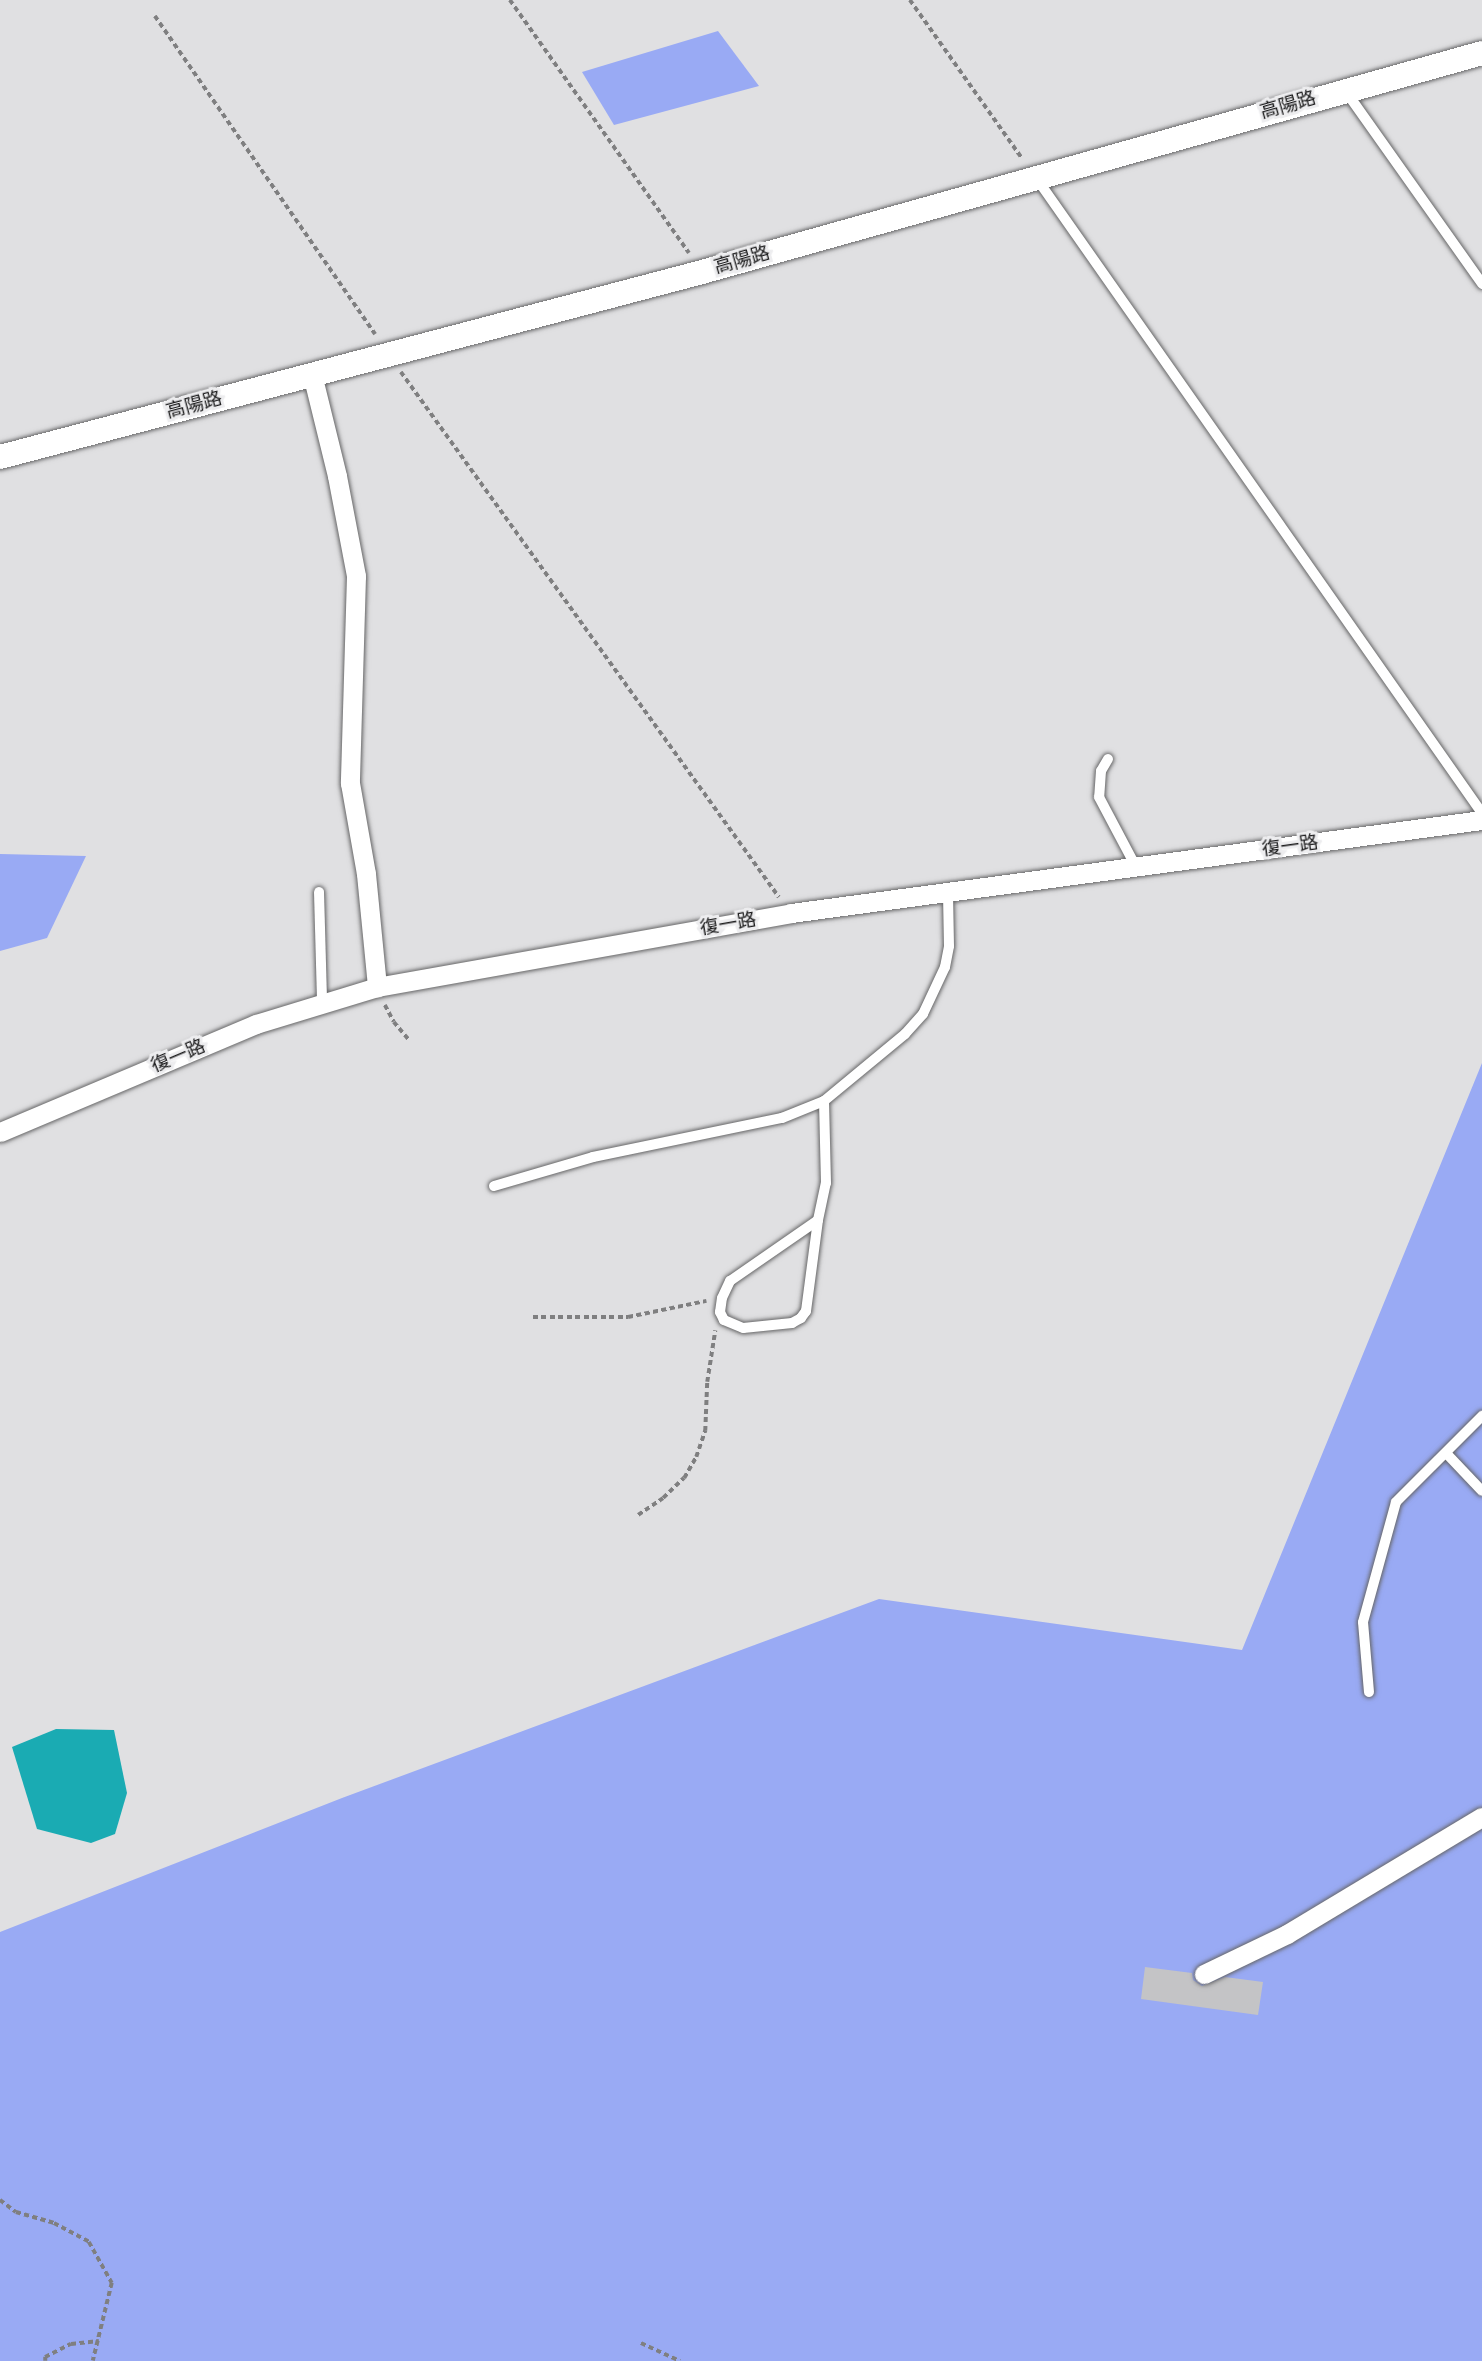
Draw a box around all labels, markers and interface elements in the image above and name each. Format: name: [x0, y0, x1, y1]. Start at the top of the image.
street label: 高陽路: [1257, 86, 1319, 124]
street label: 高陽路: [711, 241, 773, 279]
street label: 高陽路: [164, 387, 224, 423]
street label: 復一路: [1260, 831, 1320, 861]
street label: 復一路: [698, 908, 758, 940]
street label: 復一路: [147, 1034, 209, 1078]

